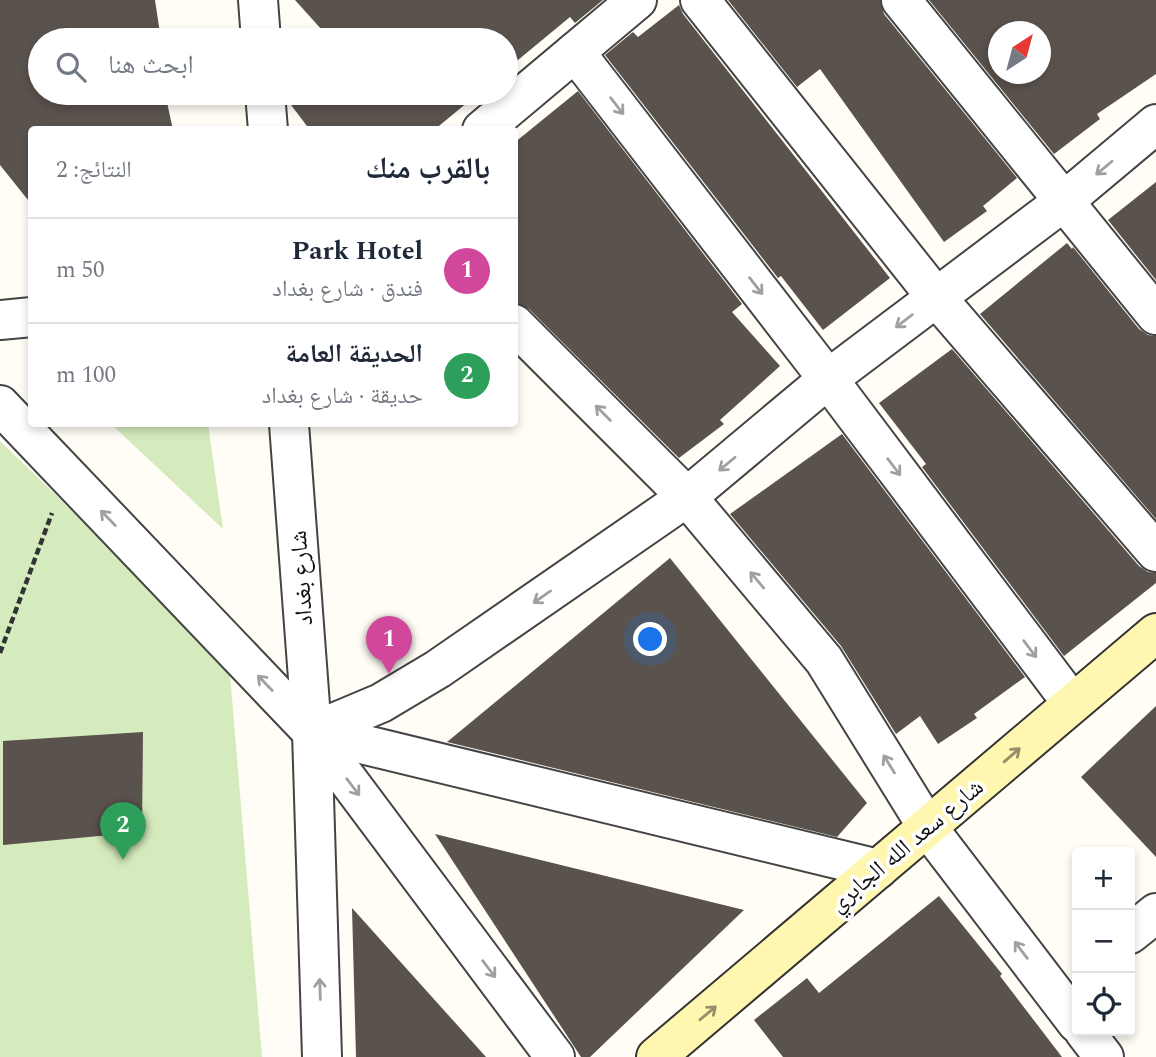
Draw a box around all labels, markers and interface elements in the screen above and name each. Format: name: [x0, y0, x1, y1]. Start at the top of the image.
north arrow: [988, 21, 1051, 84]
search box: [28, 28, 518, 105]
text: ابحث هنا: [108, 45, 194, 85]
icon: search: [52, 48, 90, 86]
one-way arrow: [609, 96, 624, 114]
text: بالقرب منك: [365, 146, 490, 192]
text: النتائج: 2: [56, 153, 132, 188]
one-way arrow: [1095, 160, 1113, 176]
text: Park Hotel: [292, 231, 423, 271]
text: 50 m: [56, 253, 105, 288]
text: 1: [461, 253, 473, 288]
text: فندق · شارع بغداد: [272, 272, 423, 307]
one-way arrow: [748, 276, 763, 295]
one-way arrow: [895, 314, 914, 329]
text: الحديقة العامة: [285, 334, 423, 374]
text: 100 m: [56, 358, 116, 393]
text: 2: [461, 358, 473, 393]
text: حديقة · شارع بغداد: [262, 379, 423, 414]
one-way arrow: [595, 404, 612, 421]
one-way arrow: [718, 456, 736, 472]
one-way arrow: [886, 457, 901, 476]
one-way arrow: [100, 510, 117, 527]
street label: شارع بغداد: [281, 529, 323, 627]
one-way arrow: [749, 571, 765, 589]
one-way arrow: [533, 590, 552, 604]
pin: 1: [366, 616, 412, 674]
your location: [633, 622, 667, 656]
one-way arrow: [1023, 639, 1038, 657]
one-way arrow: [257, 674, 274, 691]
one-way arrow: [1003, 747, 1021, 763]
one-way arrow: [881, 755, 895, 775]
street label: شارع سعد الله الجابري: [821, 770, 992, 921]
one-way arrow: [345, 777, 360, 796]
pin: 2: [100, 802, 146, 860]
map controls: [1072, 847, 1135, 1036]
button: +: [1072, 847, 1135, 910]
button: −: [1072, 910, 1135, 973]
one-way arrow: [1013, 941, 1028, 959]
one-way arrow: [482, 959, 497, 978]
button: locate: [1072, 973, 1135, 1036]
one-way arrow: [313, 978, 327, 1001]
one-way arrow: [699, 1005, 717, 1021]

